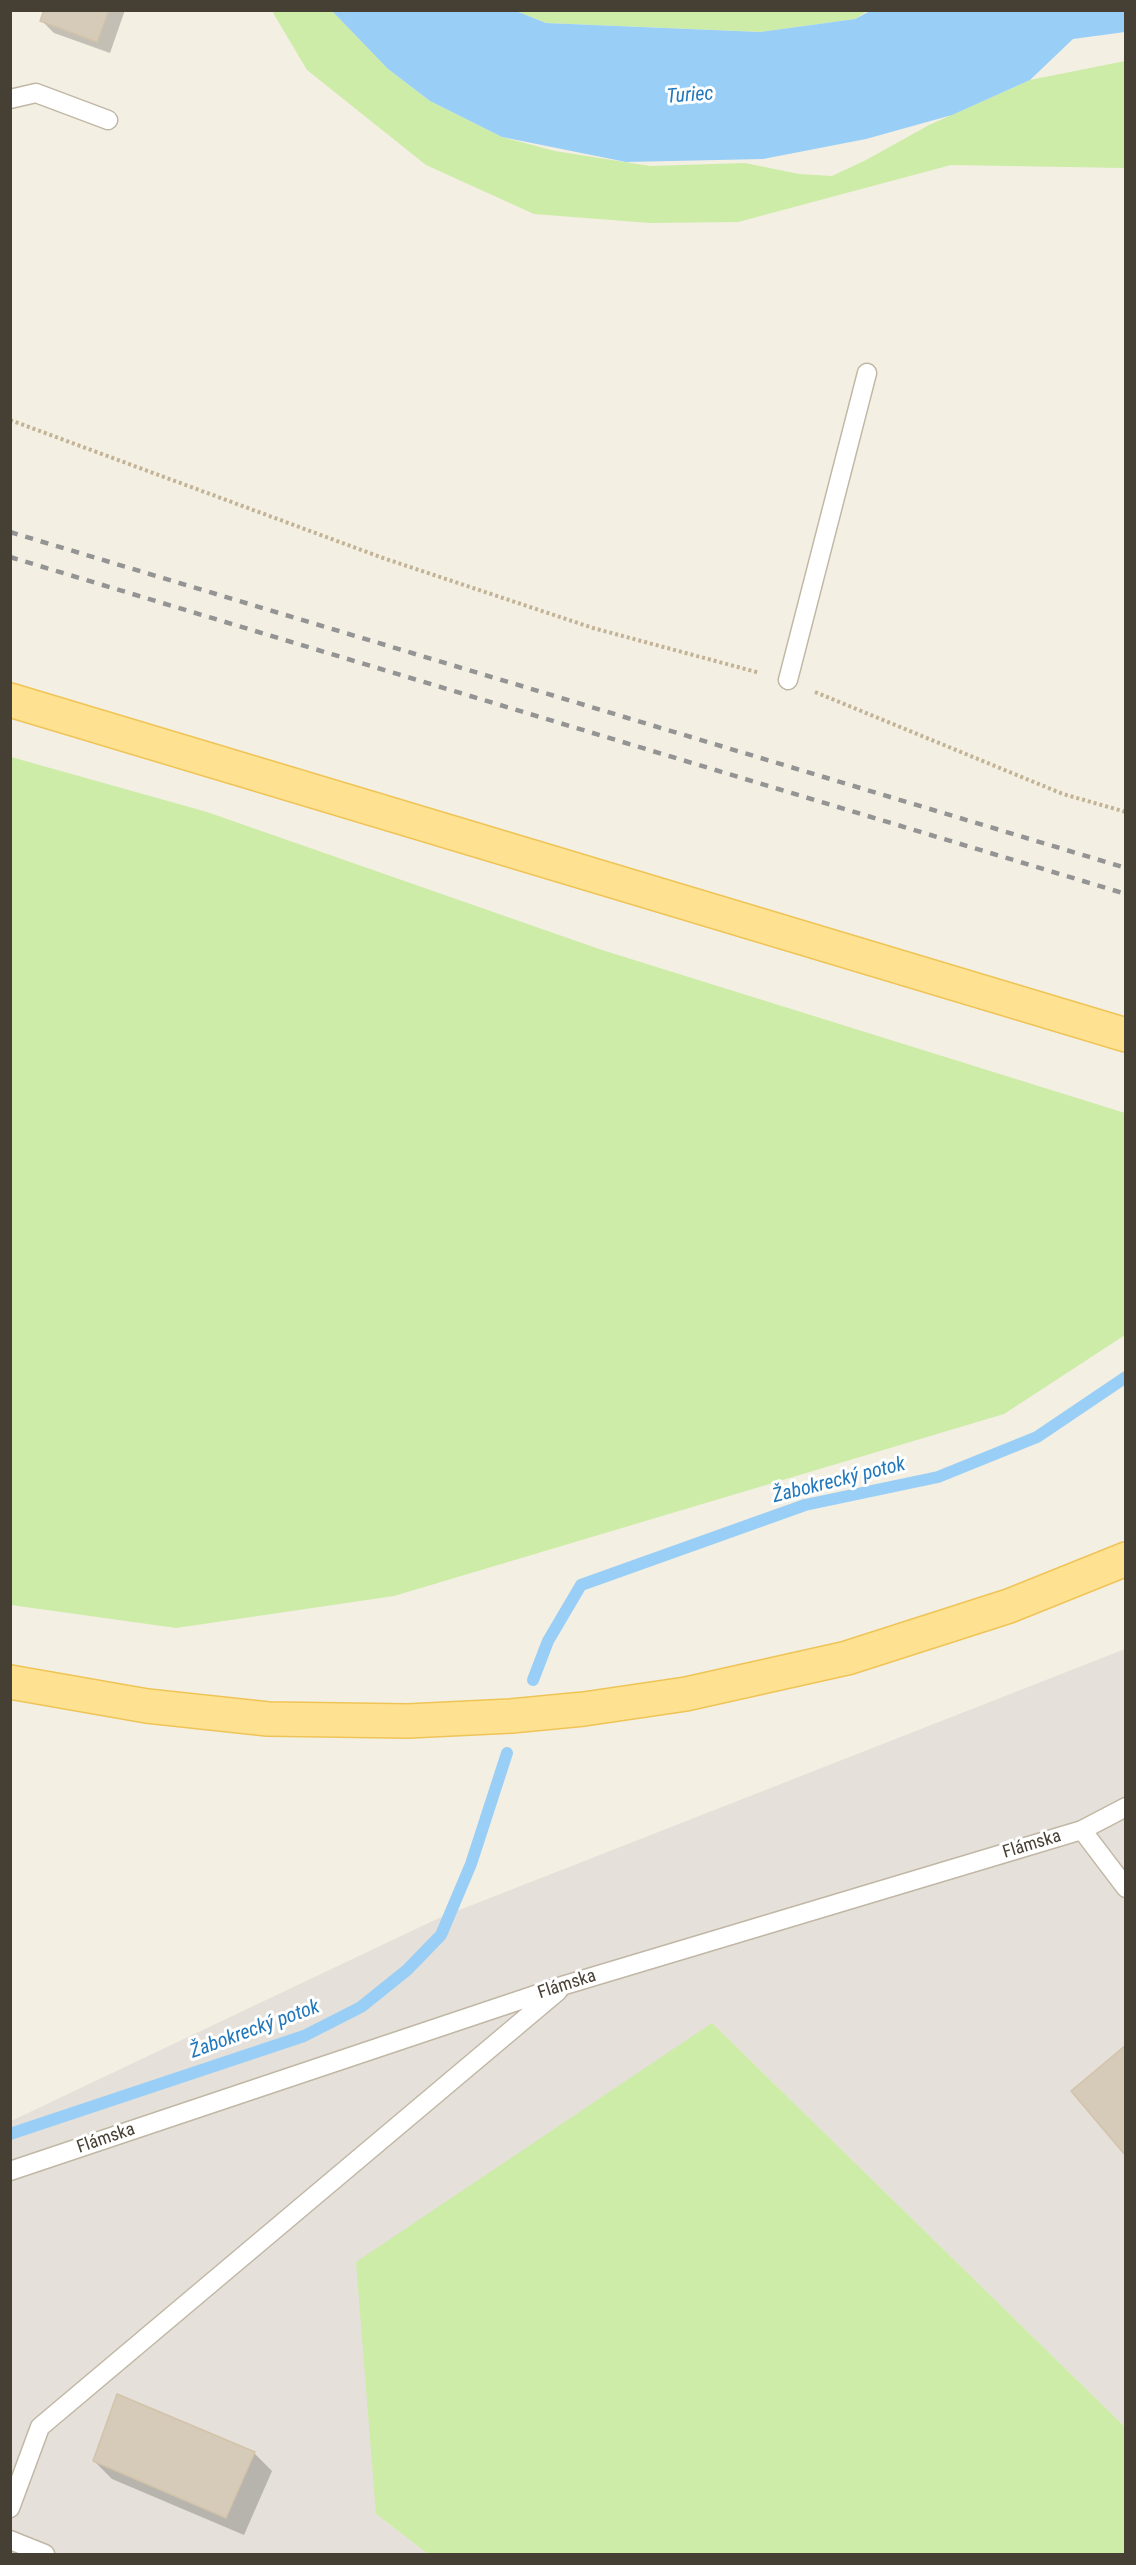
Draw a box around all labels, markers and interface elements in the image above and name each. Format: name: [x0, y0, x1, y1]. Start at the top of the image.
water label: Turiec: [666, 82, 714, 110]
water label: Žabokrecký potok: [770, 1453, 908, 1509]
street label: Flámska: [1000, 1826, 1064, 1864]
street label: Flámska: [535, 1965, 599, 2005]
water label: Žabokrecký potok: [187, 1995, 323, 2065]
street label: Flámska: [74, 2119, 138, 2159]

